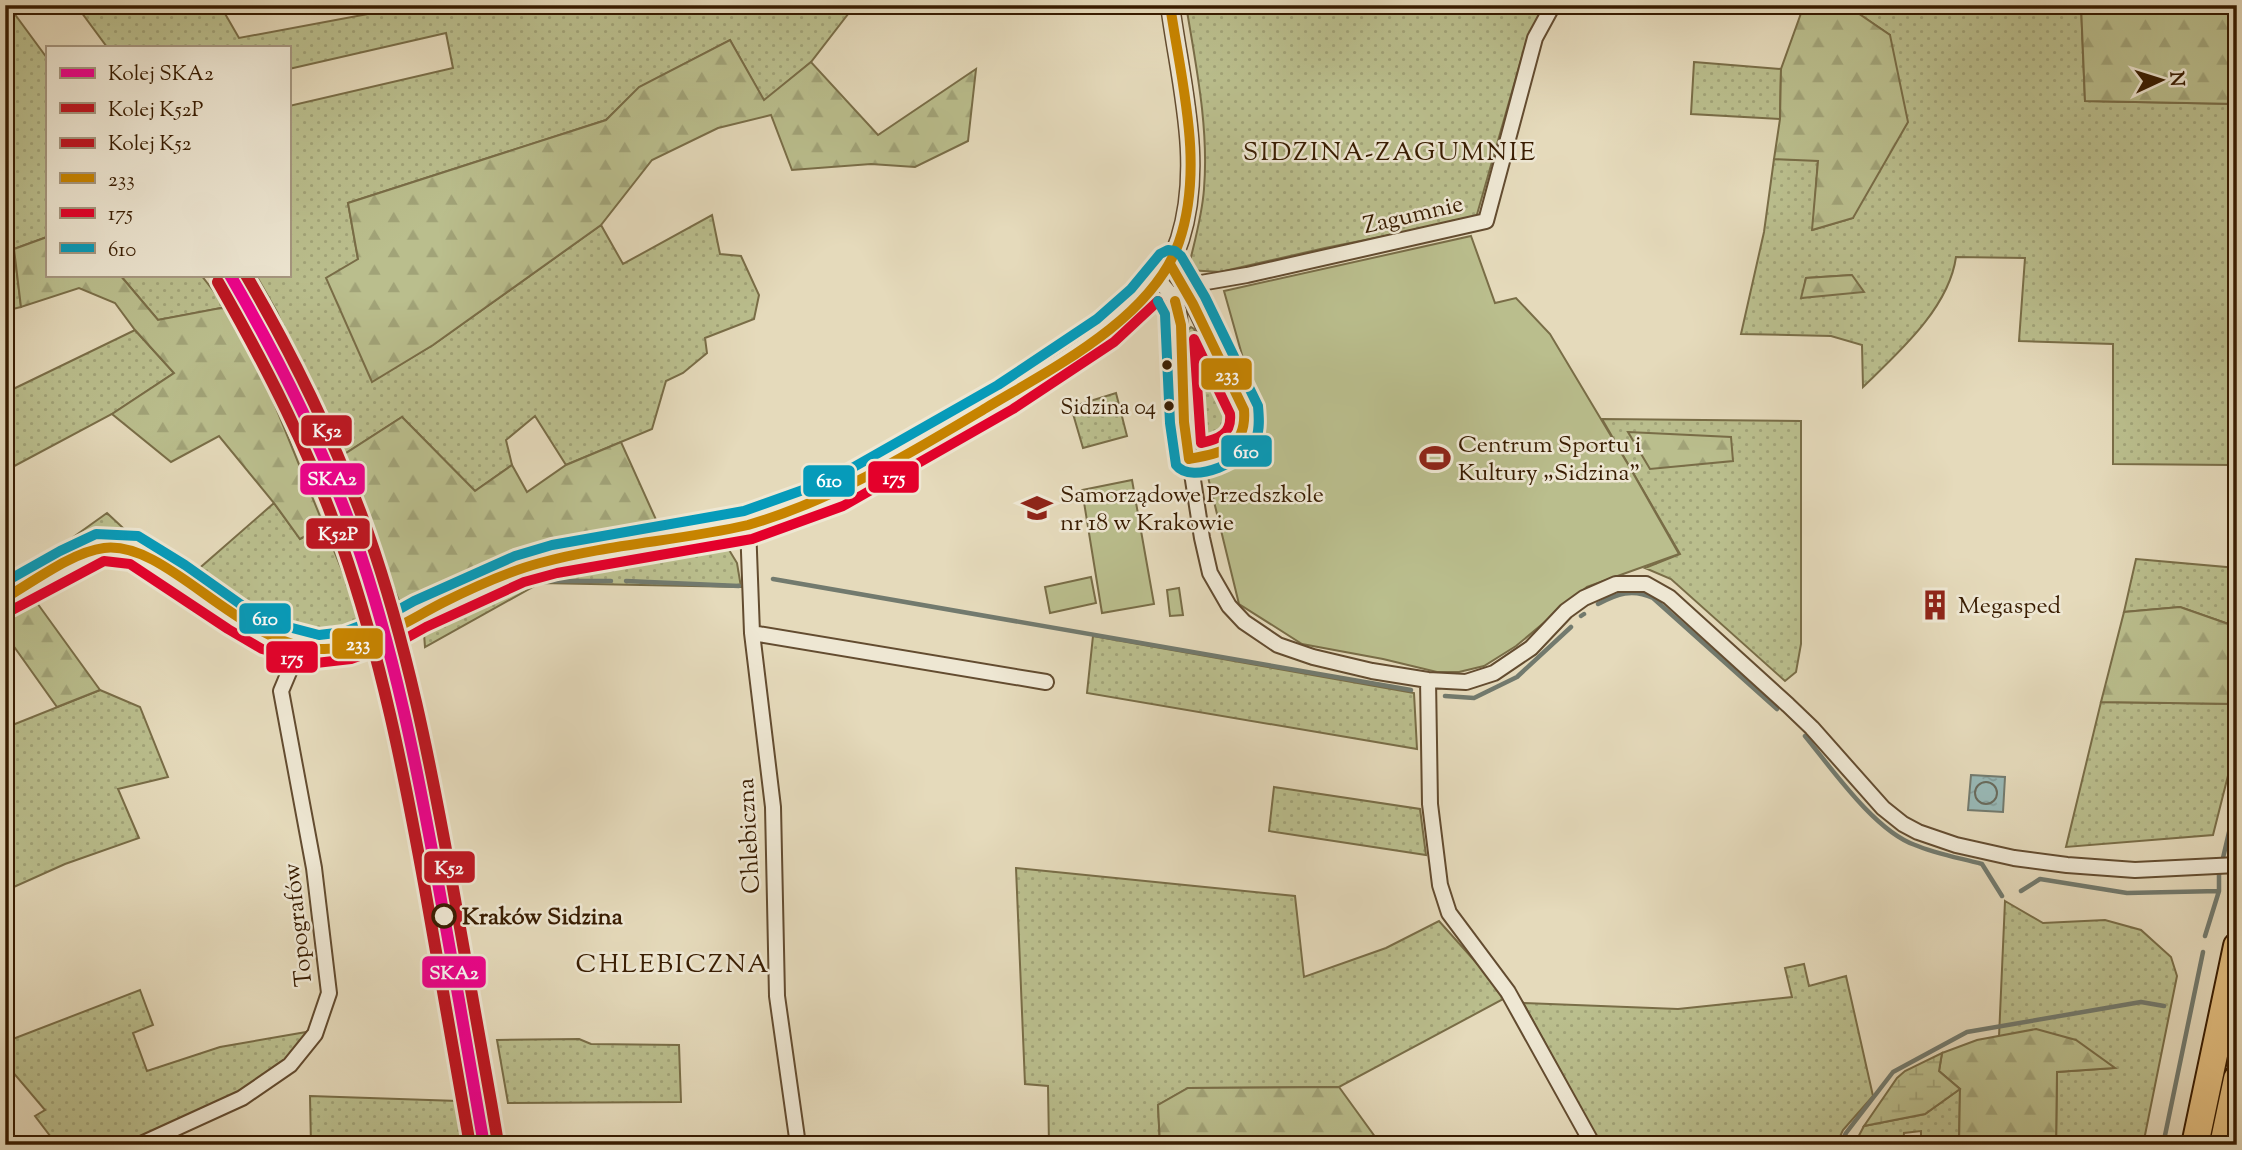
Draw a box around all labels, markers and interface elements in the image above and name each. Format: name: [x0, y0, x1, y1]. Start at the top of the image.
legend: [46, 46, 290, 276]
north arrow: [2126, 46, 2196, 116]
text: Kolej SKA2: [108, 60, 214, 90]
text: N: [2161, 70, 2189, 87]
text: Kolej K52P: [108, 96, 203, 126]
text: Kolej K52: [108, 130, 192, 160]
district label: SIDZINA-ZAGUMNIE: [1243, 135, 1537, 172]
text: 233: [108, 166, 135, 196]
street label: Zagumnie: [1360, 188, 1467, 244]
text: 175: [108, 200, 133, 230]
text: 610: [108, 236, 136, 266]
line badge: 233: [1200, 357, 1253, 391]
unlabelled marker: [1160, 358, 1174, 372]
text: 233: [1215, 363, 1239, 390]
place label: Sidzina 04: [1060, 393, 1156, 425]
marker: Sidzina 04: [1162, 399, 1176, 413]
line badge: K52: [300, 414, 353, 447]
text: K52: [312, 419, 342, 446]
place label: Centrum Sportu i Kultury „Sidzina”: [1458, 429, 1642, 491]
line badge: 610: [1220, 434, 1273, 468]
text: 610: [1233, 440, 1259, 467]
sports icon: Centrum Sportu i Kultury „Sidzina”: [1418, 441, 1452, 475]
line badge: 175: [867, 460, 920, 494]
line badge: SKA2: [299, 462, 366, 496]
line badge: 610: [802, 464, 856, 498]
text: 175: [883, 466, 906, 493]
text: SKA2: [307, 467, 357, 494]
text: 610: [816, 469, 842, 496]
place label: Samorządowe Przedszkole nr 18 w Krakowie: [1060, 479, 1324, 541]
school or university icon: Samorządowe Przedszkole nr 18 w Krakowie: [1020, 491, 1054, 525]
line badge: K52P: [305, 517, 371, 550]
text: K52P: [318, 522, 358, 549]
building icon: Megasped: [1918, 588, 1952, 622]
place label: Megasped: [1958, 590, 2062, 624]
line badge: 610: [238, 602, 292, 635]
text: 610: [252, 607, 278, 634]
line badge: 233: [331, 627, 384, 660]
text: 233: [346, 632, 370, 659]
line badge: 175: [265, 640, 319, 674]
text: 175: [281, 646, 304, 673]
street label: Chlebiczna: [730, 777, 770, 895]
line badge: K52: [423, 850, 476, 884]
text: K52: [434, 856, 464, 883]
street label: Topografów: [276, 861, 322, 988]
place label: Kraków Sidzina: [462, 901, 624, 935]
marker: Kraków Sidzina: [432, 904, 456, 928]
district label: CHLEBICZNA: [576, 947, 770, 984]
line badge: SKA2: [421, 955, 487, 989]
text: SKA2: [429, 961, 479, 988]

